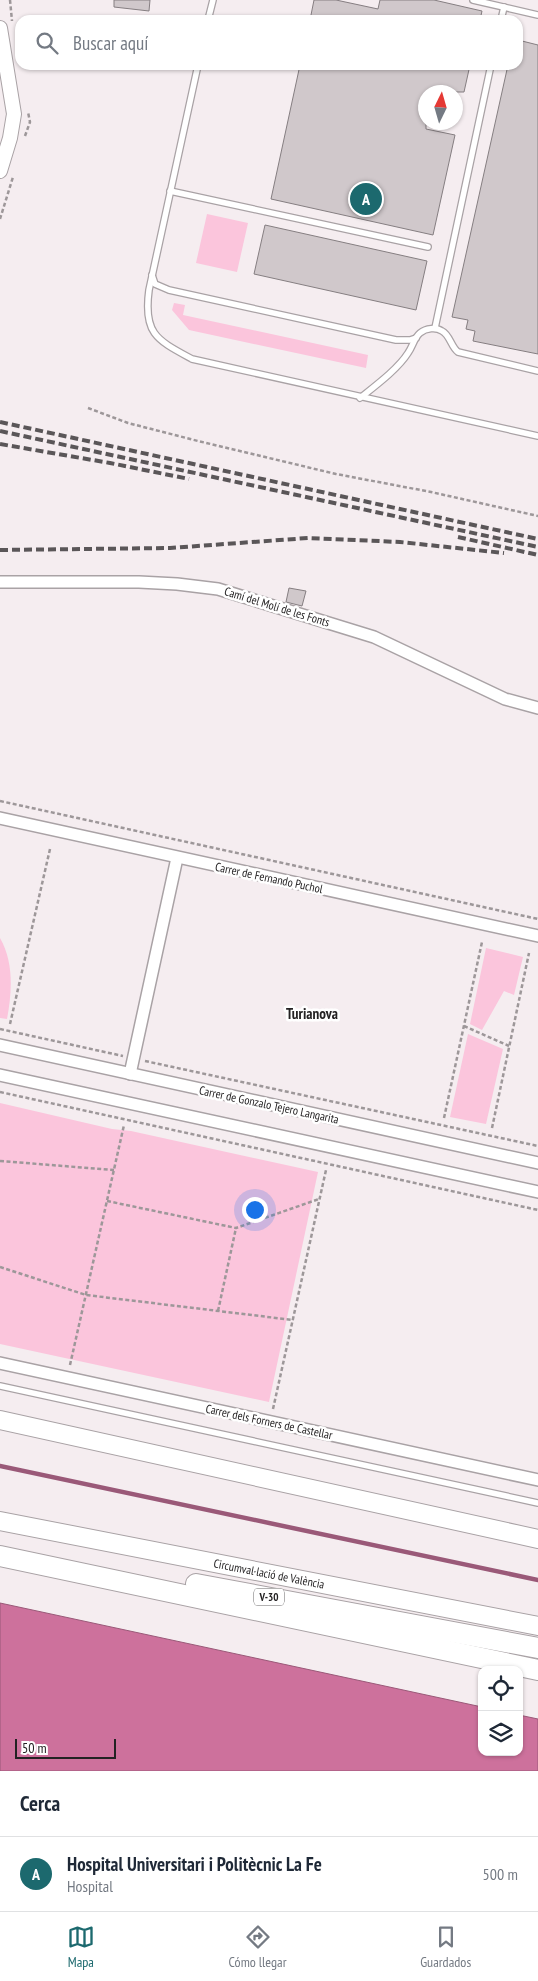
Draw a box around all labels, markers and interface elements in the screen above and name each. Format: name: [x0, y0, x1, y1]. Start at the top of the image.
search box: [15, 15, 523, 70]
icon: search: [33, 29, 61, 57]
text: Buscar aquí: [73, 31, 148, 55]
north arrow: [418, 85, 463, 130]
pin: A: [350, 180, 382, 218]
street label: Camí del Molí de les Fonts: [223, 583, 332, 630]
street label: Carrer de Fernando Puchol: [214, 859, 324, 896]
district label: Turianova: [286, 1004, 338, 1023]
street label: Carrer de Gonzalo Tejero Langarita: [198, 1082, 340, 1127]
your location: [242, 1197, 268, 1223]
street label: Carrer dels Forners de Castellar: [204, 1401, 335, 1442]
street label: Circumval·lació de València: [212, 1555, 326, 1592]
road number: V-30: [254, 1588, 284, 1605]
map controls: [478, 1666, 523, 1756]
button: locate: [478, 1666, 523, 1711]
button: layers: [478, 1711, 523, 1756]
scale bar: [15, 1736, 116, 1759]
text: 50 m: [22, 1739, 47, 1757]
text: Cerca: [20, 1790, 60, 1817]
text: Hospital Universitari i Politècnic La Fe: [67, 1852, 322, 1876]
text: A: [32, 1864, 40, 1884]
text: 500 m: [483, 1864, 518, 1884]
text: Hospital: [67, 1876, 113, 1896]
tab: Mapa: [67, 1923, 95, 1971]
tab: Cómo llegar: [229, 1923, 286, 1971]
tab: Guardados: [420, 1923, 471, 1971]

